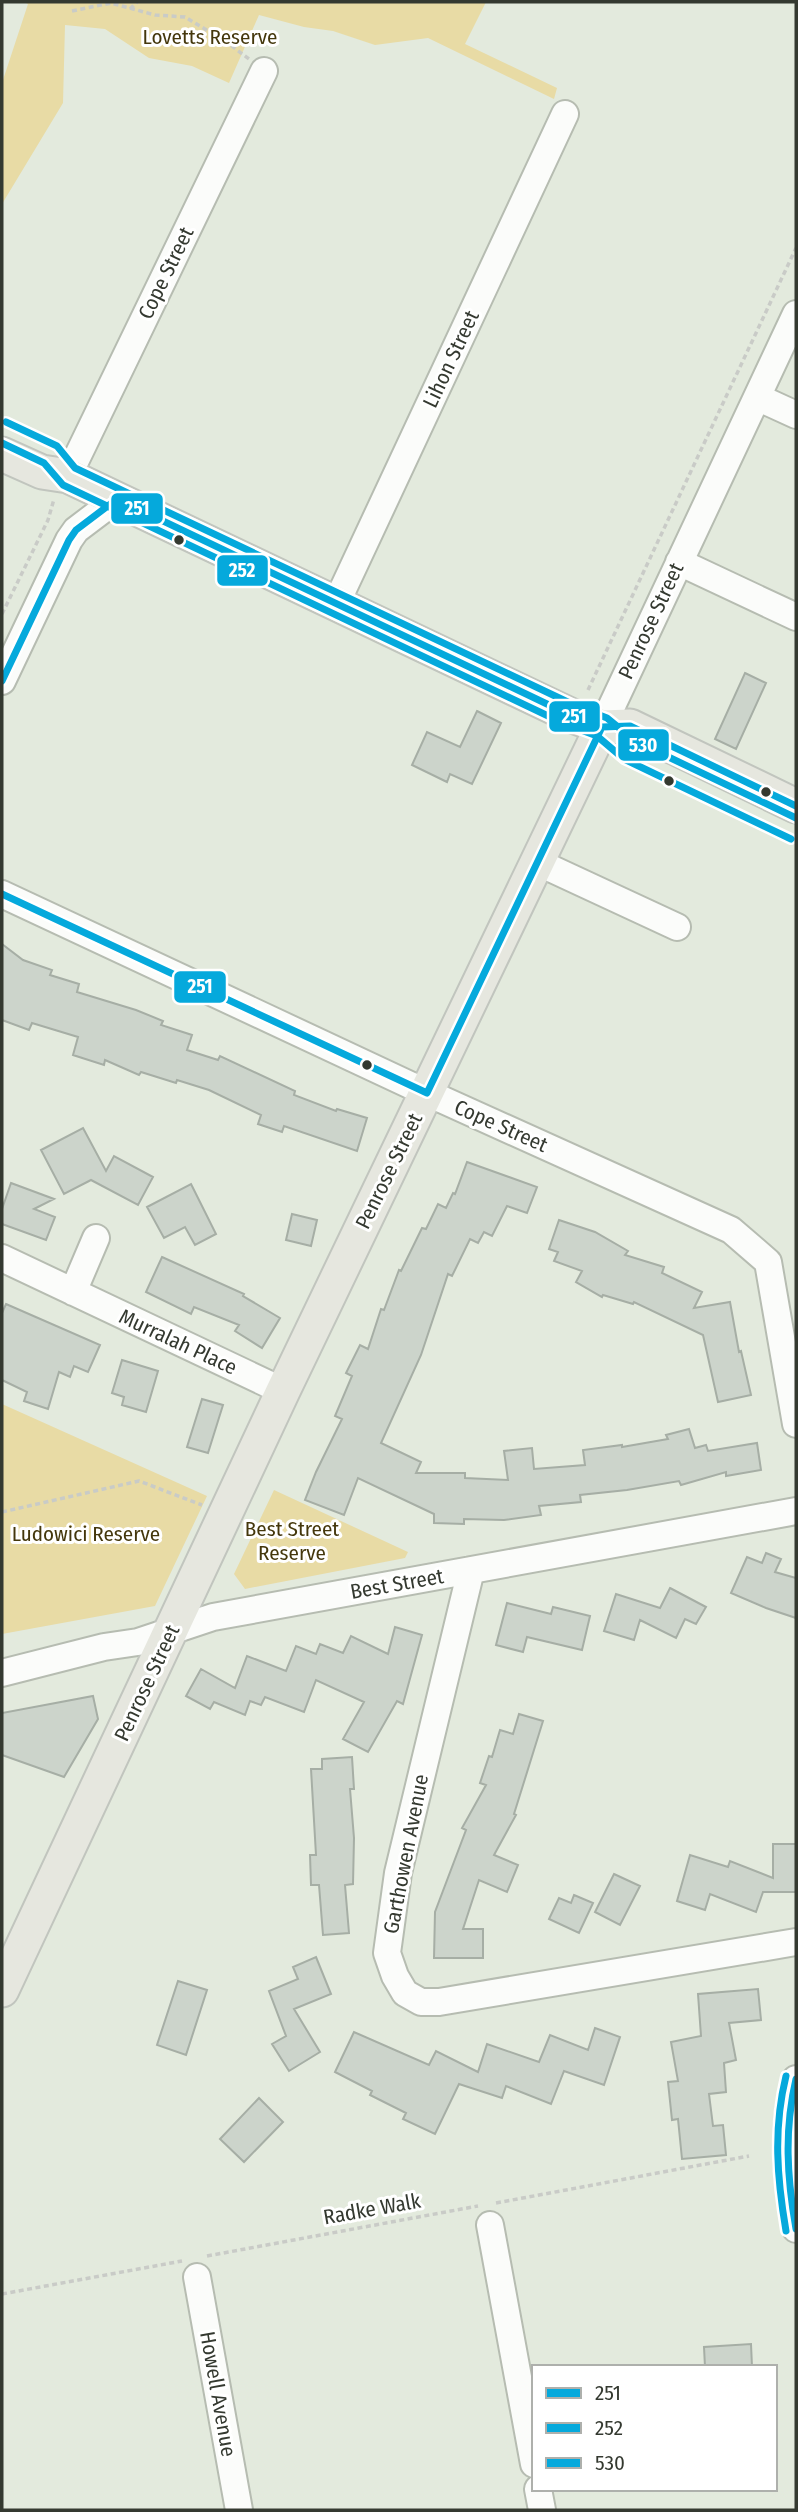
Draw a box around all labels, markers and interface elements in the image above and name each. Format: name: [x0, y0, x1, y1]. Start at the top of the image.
park label: Lovetts Reserve: [143, 24, 277, 50]
street label: Cope Street: [133, 223, 200, 323]
street label: Lihon Street: [417, 306, 485, 412]
line badge: 251: [110, 492, 164, 525]
text: 251: [123, 497, 150, 520]
unlabelled marker: [172, 533, 186, 547]
line badge: 252: [216, 554, 269, 587]
text: 252: [228, 559, 256, 582]
street label: Penrose Street: [613, 559, 689, 683]
line badge: 251: [548, 700, 601, 733]
text: 251: [560, 705, 587, 728]
line badge: 530: [617, 728, 670, 762]
text: 530: [629, 734, 657, 757]
unlabelled marker: [662, 774, 676, 788]
unlabelled marker: [759, 785, 773, 799]
line badge: 251: [173, 970, 227, 1004]
text: 251: [186, 975, 213, 998]
unlabelled marker: [360, 1058, 374, 1072]
street label: Cope Street: [450, 1094, 552, 1158]
street label: Penrose Street: [350, 1109, 428, 1233]
street label: Murralah Place: [115, 1303, 241, 1381]
park label: Best Street Reserve: [245, 1516, 339, 1566]
park label: Ludowici Reserve: [12, 1521, 160, 1547]
street label: Best Street: [348, 1563, 446, 1605]
street label: Penrose Street: [109, 1621, 185, 1745]
street label: Garthowen Avenue: [378, 1772, 434, 1936]
street label: Radke Walk: [321, 2188, 423, 2230]
street label: Howell Avenue: [194, 2329, 242, 2459]
legend: [532, 2365, 777, 2491]
text: 251: [595, 2380, 621, 2406]
text: 252: [595, 2415, 623, 2441]
text: 530: [595, 2450, 625, 2476]

